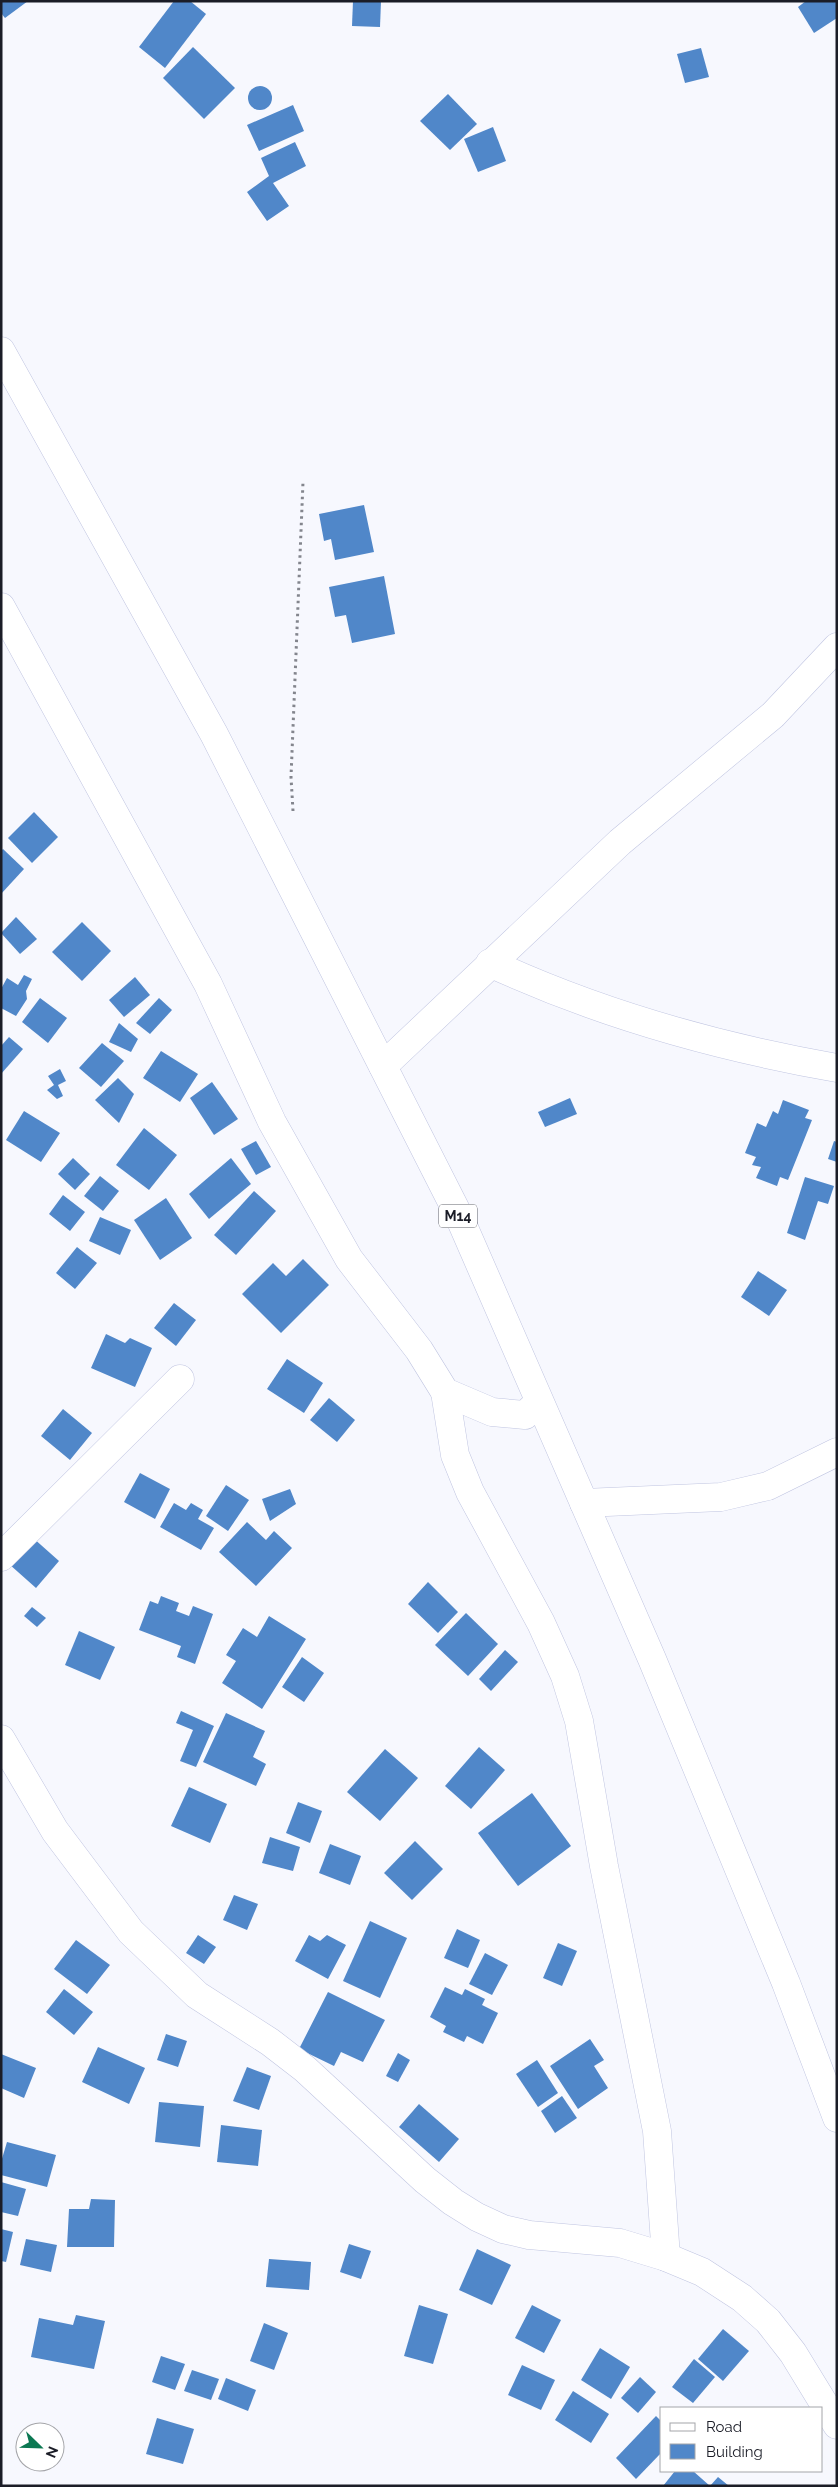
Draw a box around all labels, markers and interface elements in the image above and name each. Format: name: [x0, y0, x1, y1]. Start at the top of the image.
road number: M14: [439, 1204, 477, 1228]
legend: [660, 2407, 823, 2472]
text: Road: [706, 2418, 742, 2436]
north arrow: [15, 2422, 65, 2472]
text: Building: [706, 2443, 763, 2461]
text: N: [43, 2444, 61, 2460]

